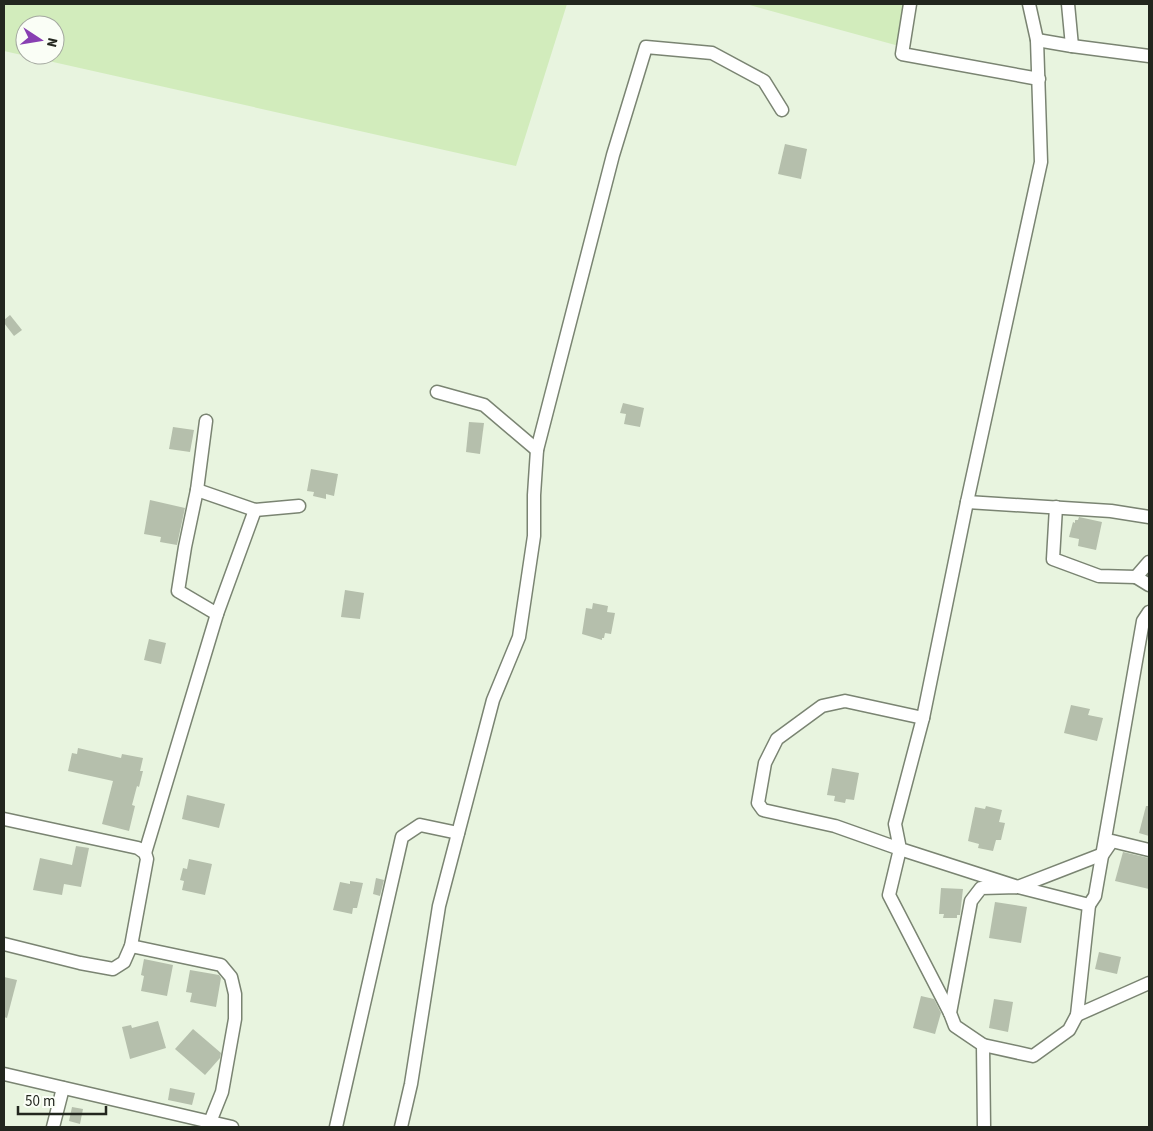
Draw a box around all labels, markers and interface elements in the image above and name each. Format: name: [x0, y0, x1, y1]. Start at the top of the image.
north arrow: [15, 15, 65, 65]
text: N: [41, 36, 62, 49]
scale bar: [18, 1084, 105, 1116]
text: 50 m: [25, 1091, 55, 1112]

